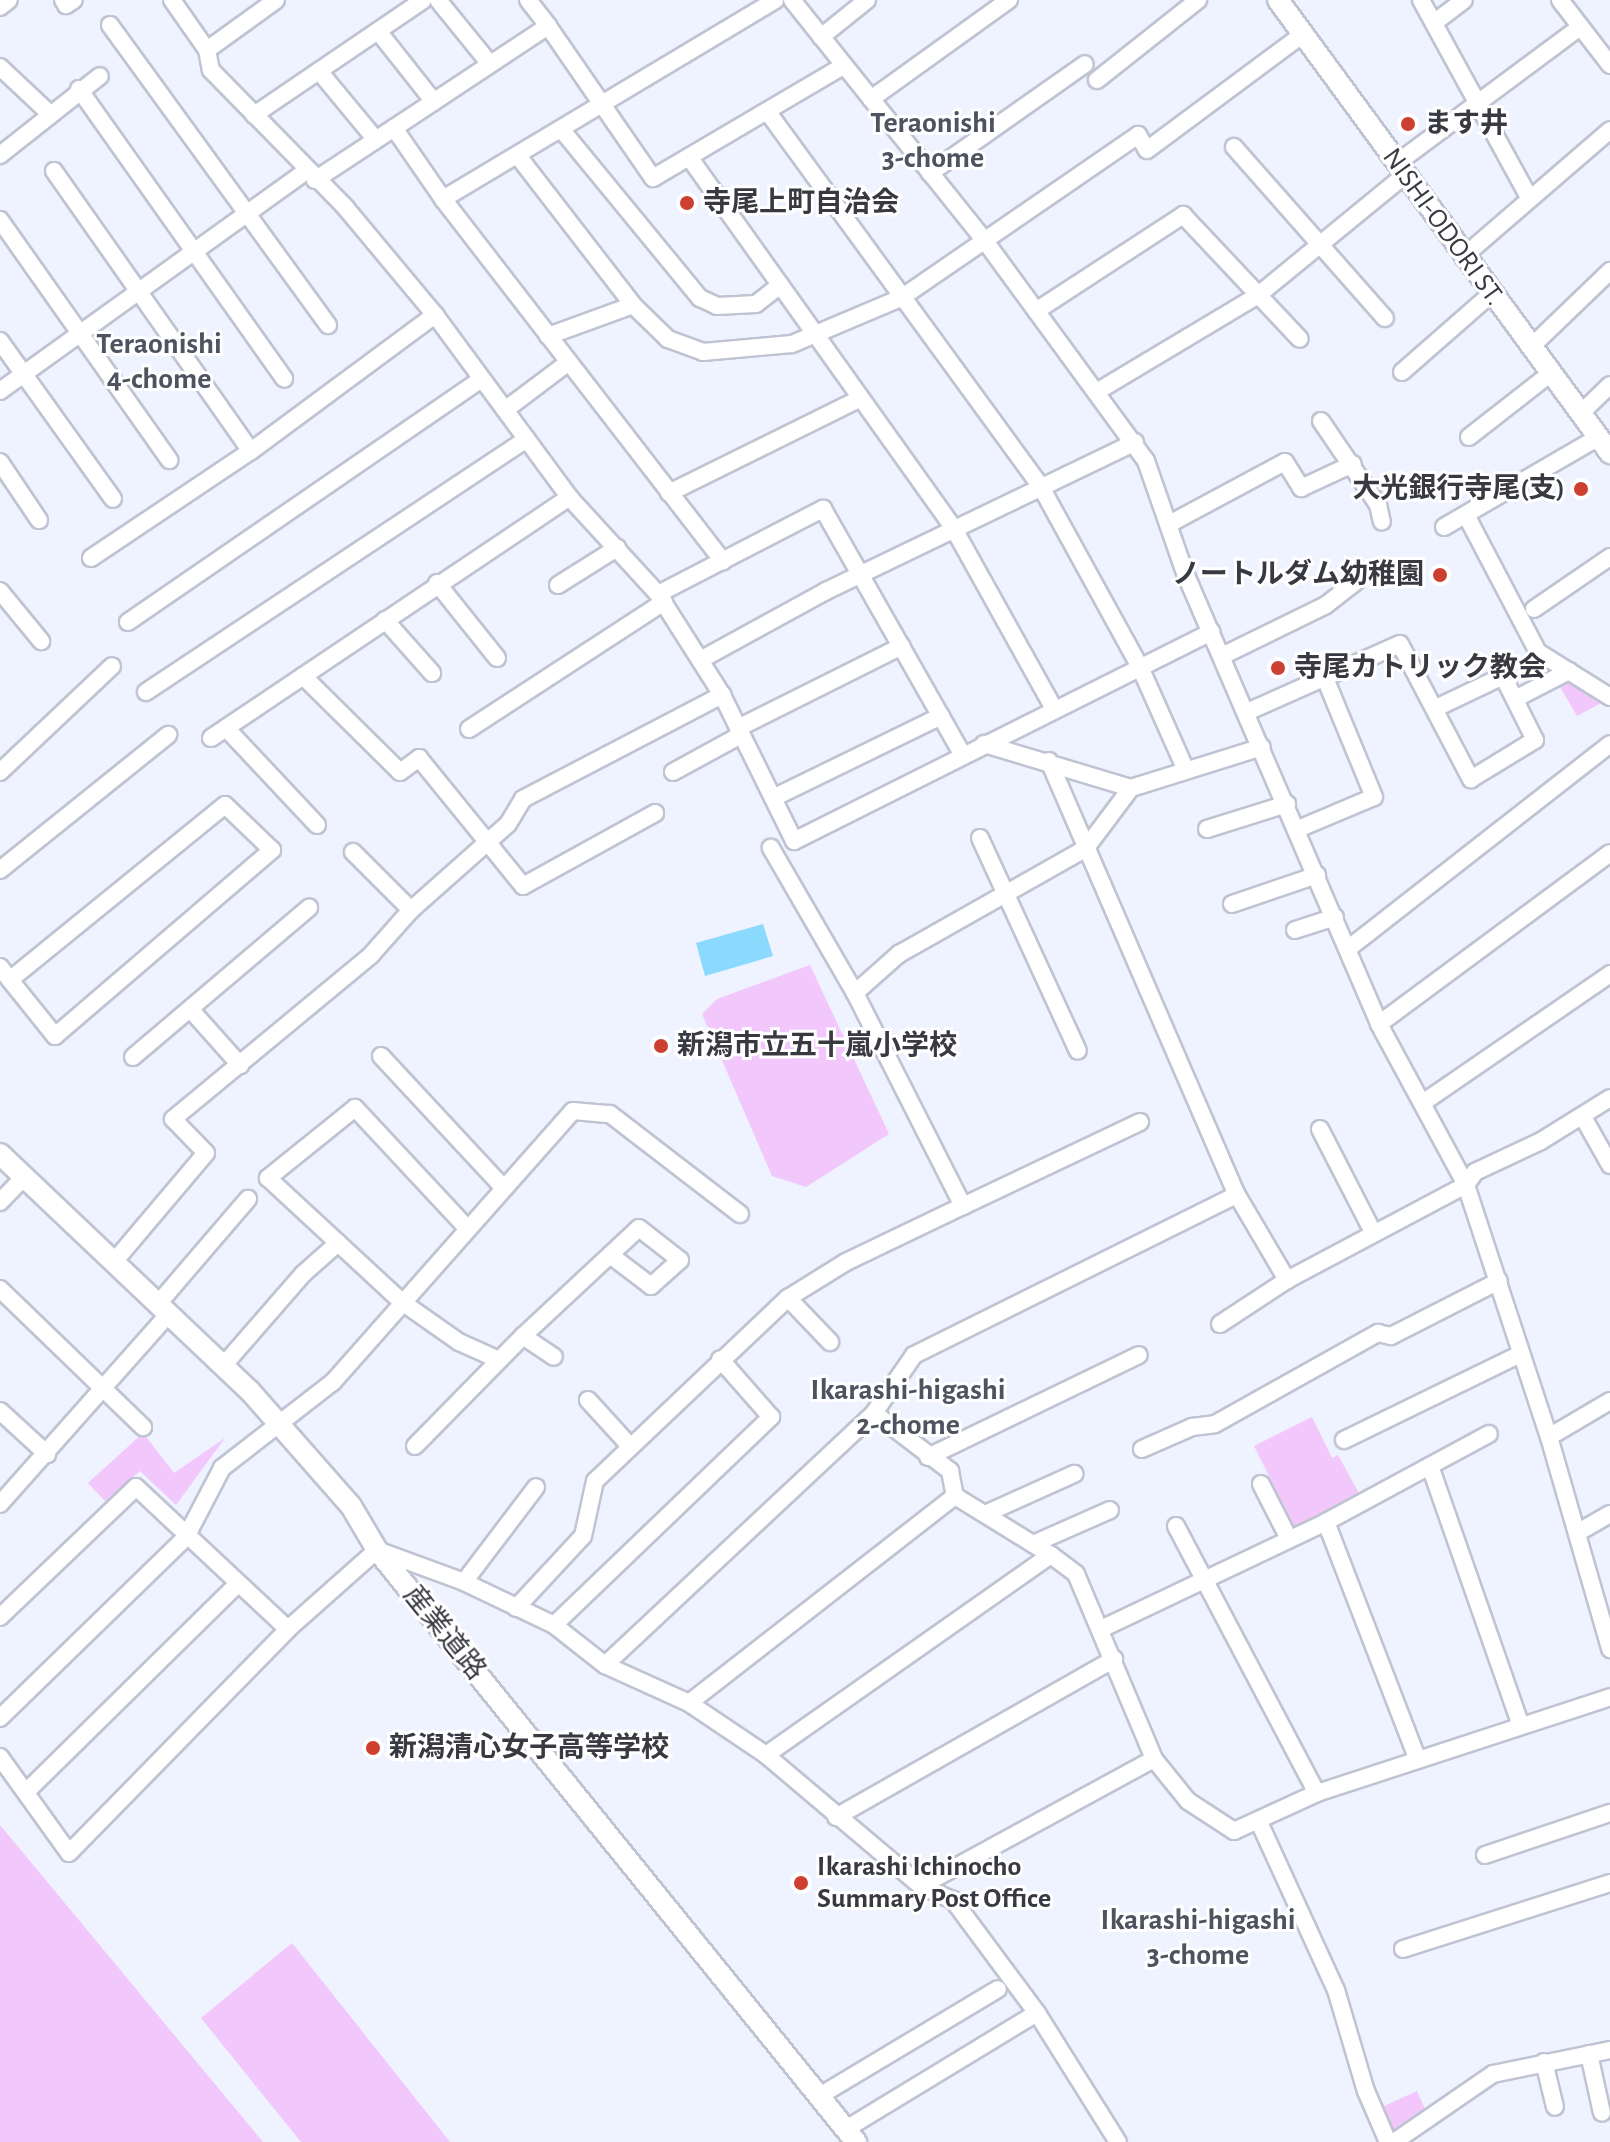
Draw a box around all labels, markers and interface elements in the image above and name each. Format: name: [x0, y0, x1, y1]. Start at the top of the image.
district label: Teraonishi 3-chome: [870, 105, 996, 176]
place label: ます井: [1424, 107, 1508, 141]
marker: ます井: [1399, 115, 1417, 133]
street label: NISHI-ODORI ST.: [1375, 142, 1511, 312]
place label: 寺尾上町自治会: [703, 186, 899, 220]
marker: 寺尾上町自治会: [678, 194, 696, 212]
district label: Teraonishi 4-chome: [96, 326, 222, 396]
place label: 大光銀行寺尾(支): [1352, 472, 1565, 506]
marker: 大光銀行寺尾(支): [1572, 480, 1590, 498]
place label: ノートルダム幼稚園: [1172, 558, 1424, 592]
marker: ノートルダム幼稚園: [1431, 566, 1449, 584]
place label: 寺尾カトリック教会: [1294, 651, 1546, 685]
marker: 寺尾カトリック教会: [1269, 659, 1287, 677]
place label: 新潟市立五十嵐小学校: [677, 1029, 957, 1063]
marker: 新潟市立五十嵐小学校: [652, 1037, 670, 1055]
district label: Ikarashi-higashi 2-chome: [810, 1372, 1006, 1442]
street label: 産業道路: [396, 1579, 492, 1687]
place label: 新潟清心女子高等学校: [389, 1731, 669, 1765]
marker: 新潟清心女子高等学校: [364, 1739, 382, 1757]
place label: Ikarashi Ichinocho Summary Post Office: [817, 1850, 1051, 1916]
marker: Ikarashi Ichinocho Summary Post Office: [792, 1874, 810, 1892]
district label: Ikarashi-higashi 3-chome: [1100, 1902, 1296, 1972]

